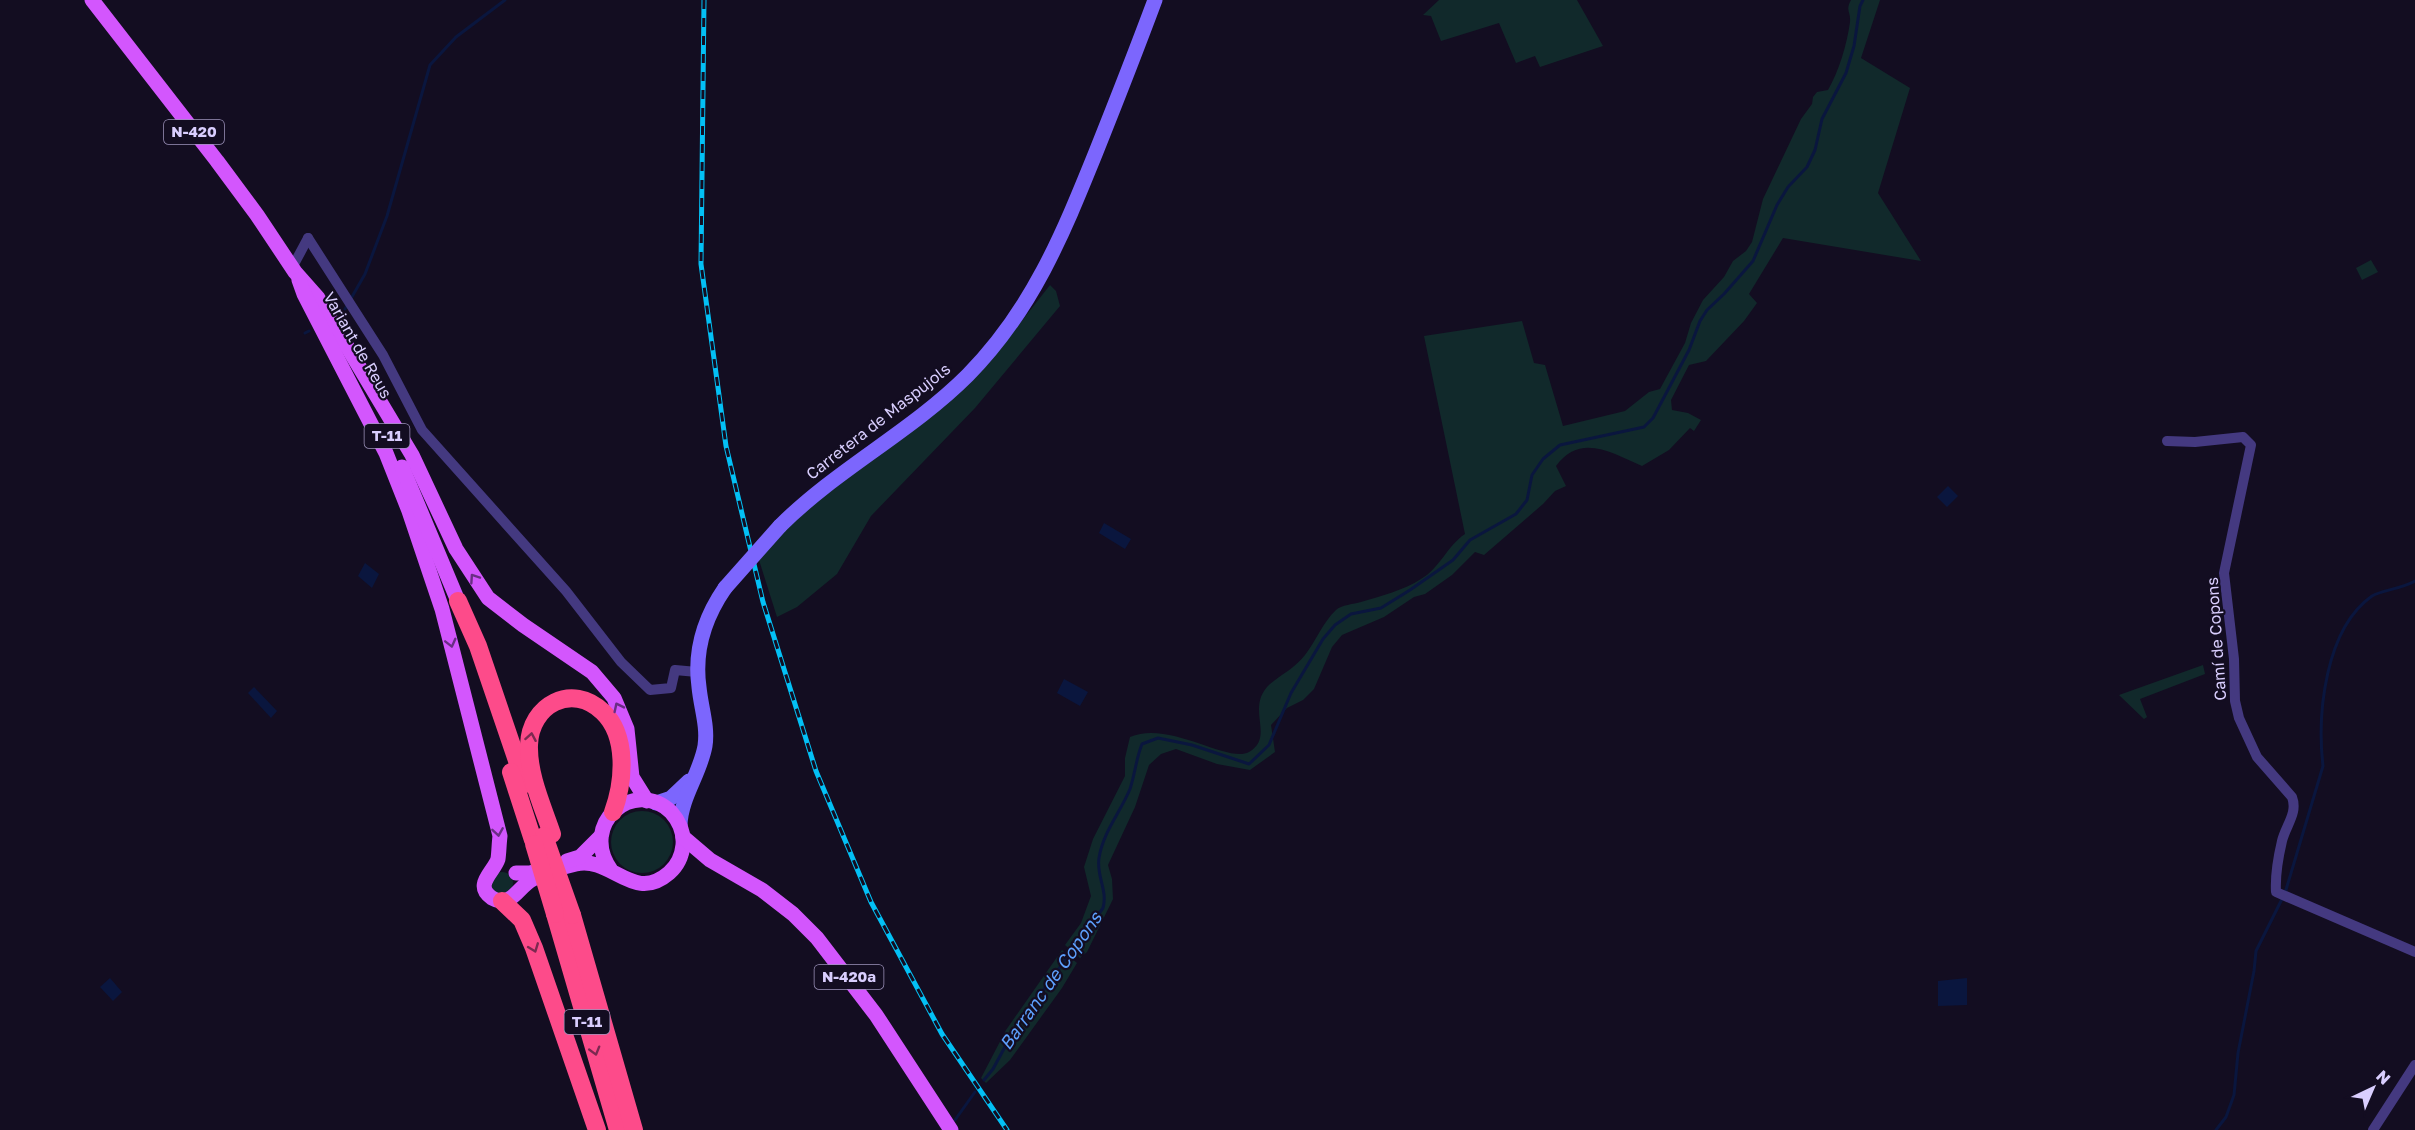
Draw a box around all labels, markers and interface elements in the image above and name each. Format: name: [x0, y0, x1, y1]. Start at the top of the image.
road number: N-420: [164, 120, 224, 144]
street label: Variant de Reus: [319, 288, 397, 402]
street label: Carretera de Maspujols: [802, 358, 954, 484]
road number: T-11: [364, 424, 410, 448]
one-way arrow: [471, 574, 482, 585]
street label: Camí de Copons: [2202, 577, 2230, 701]
one-way arrow: [443, 637, 456, 647]
one-way arrow: [613, 702, 625, 713]
one-way arrow: [524, 732, 537, 742]
one-way arrow: [492, 827, 504, 836]
water label: Barranc de Copons: [994, 906, 1107, 1054]
one-way arrow: [527, 942, 539, 953]
road number: N-420a: [814, 965, 884, 989]
road number: T-11: [564, 1010, 610, 1034]
one-way arrow: [588, 1045, 600, 1055]
north arrow: [2343, 1058, 2403, 1118]
text: N: [2372, 1066, 2395, 1089]

